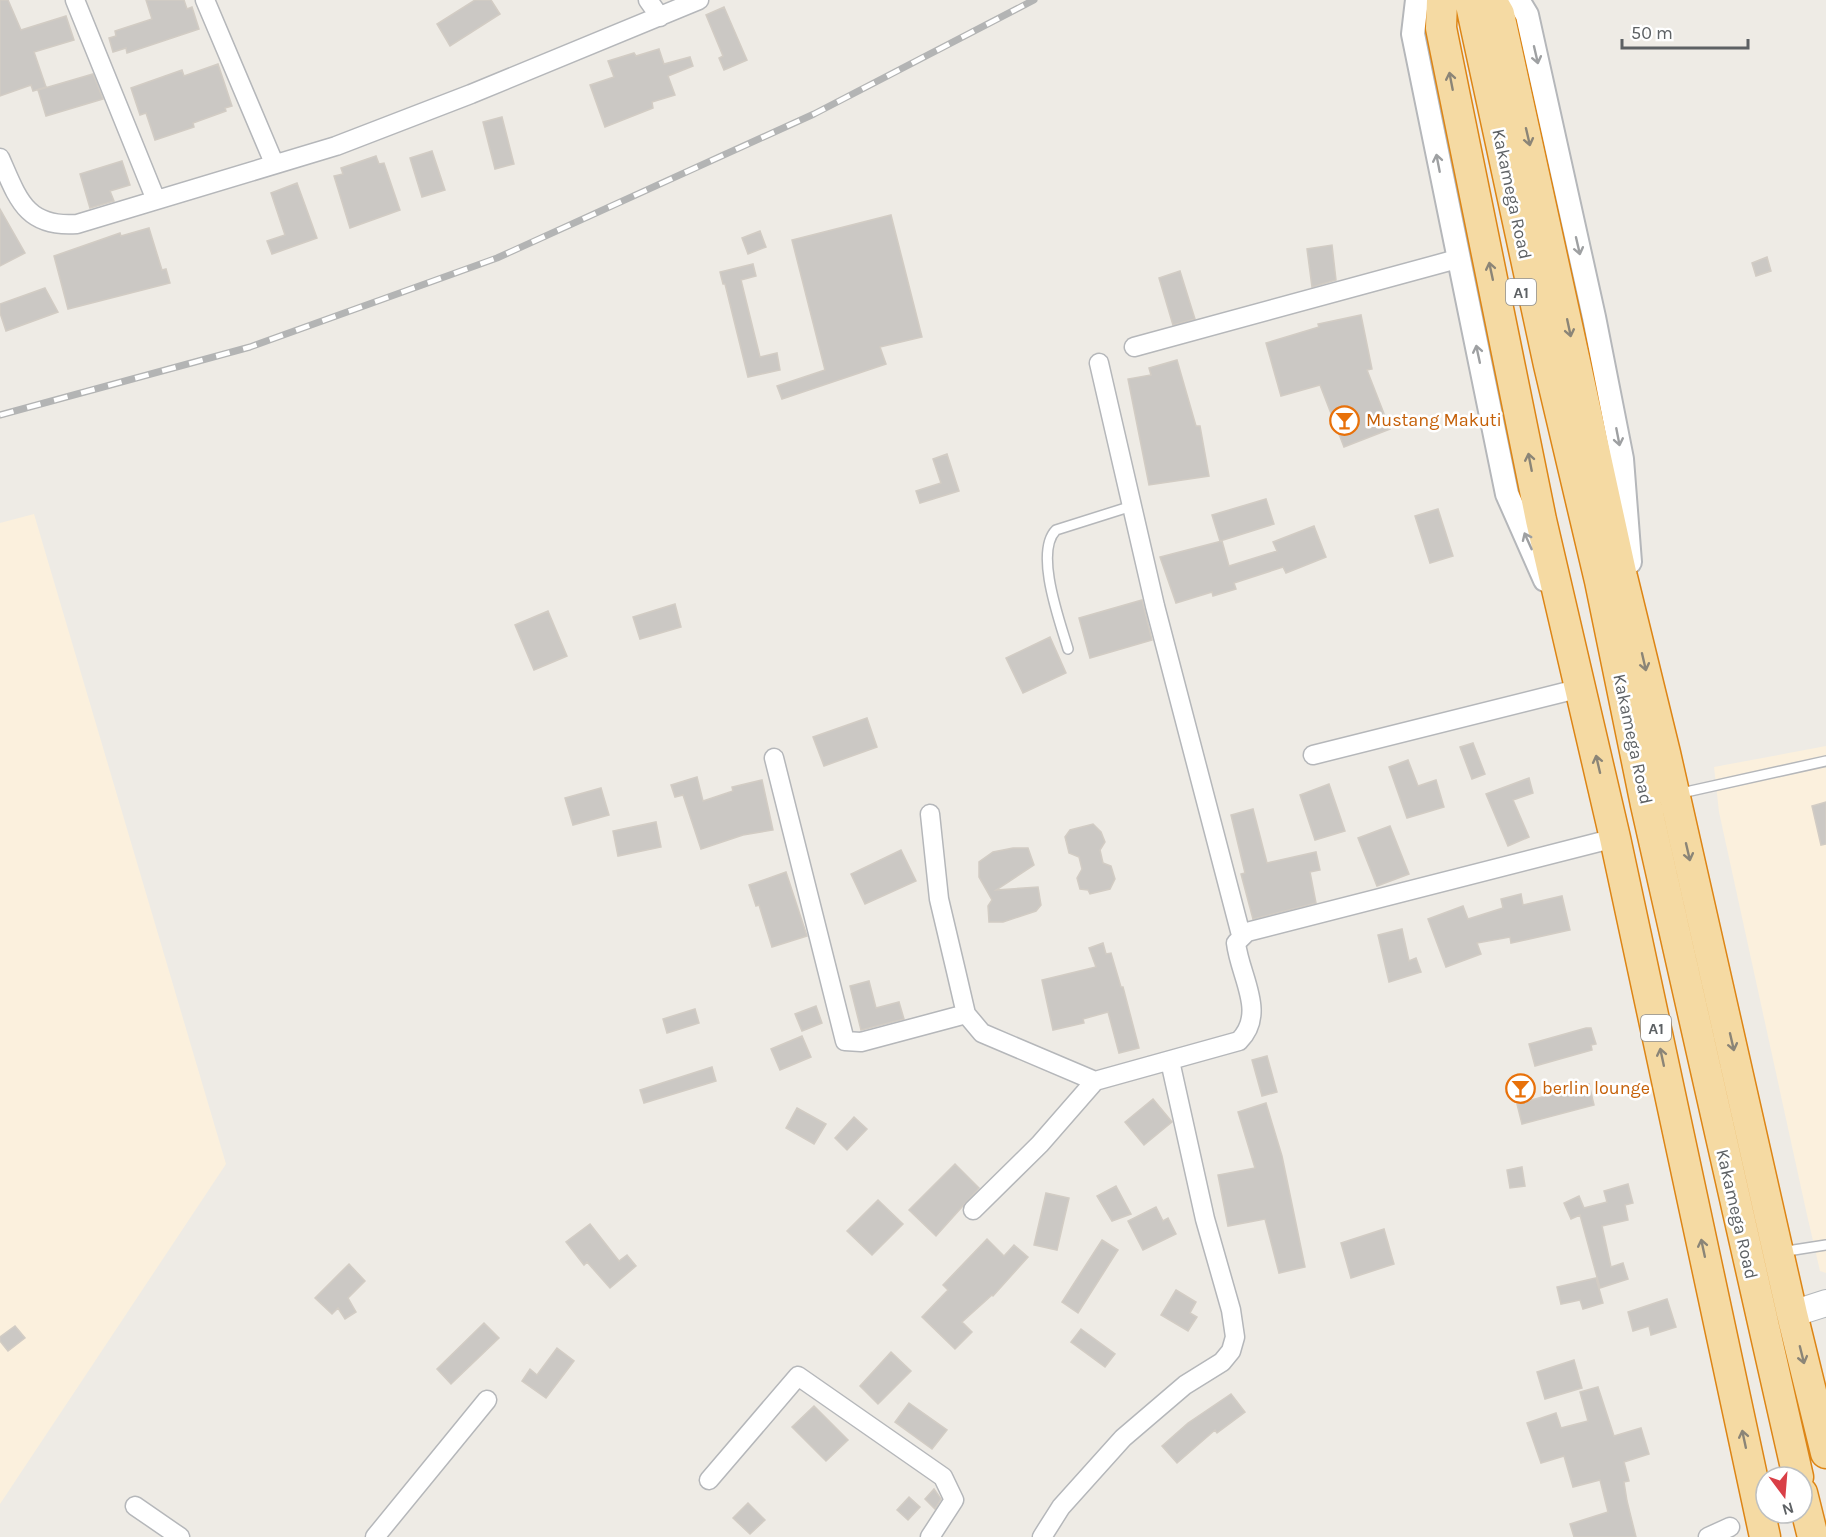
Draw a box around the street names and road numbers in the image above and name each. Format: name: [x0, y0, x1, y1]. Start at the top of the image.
street label: Kakamega Road: [1487, 127, 1537, 261]
road number: A1: [1506, 279, 1536, 305]
street label: Kakamega Road: [1608, 672, 1658, 806]
road number: A1: [1641, 1015, 1671, 1041]
street label: Kakamega Road: [1711, 1147, 1763, 1281]

